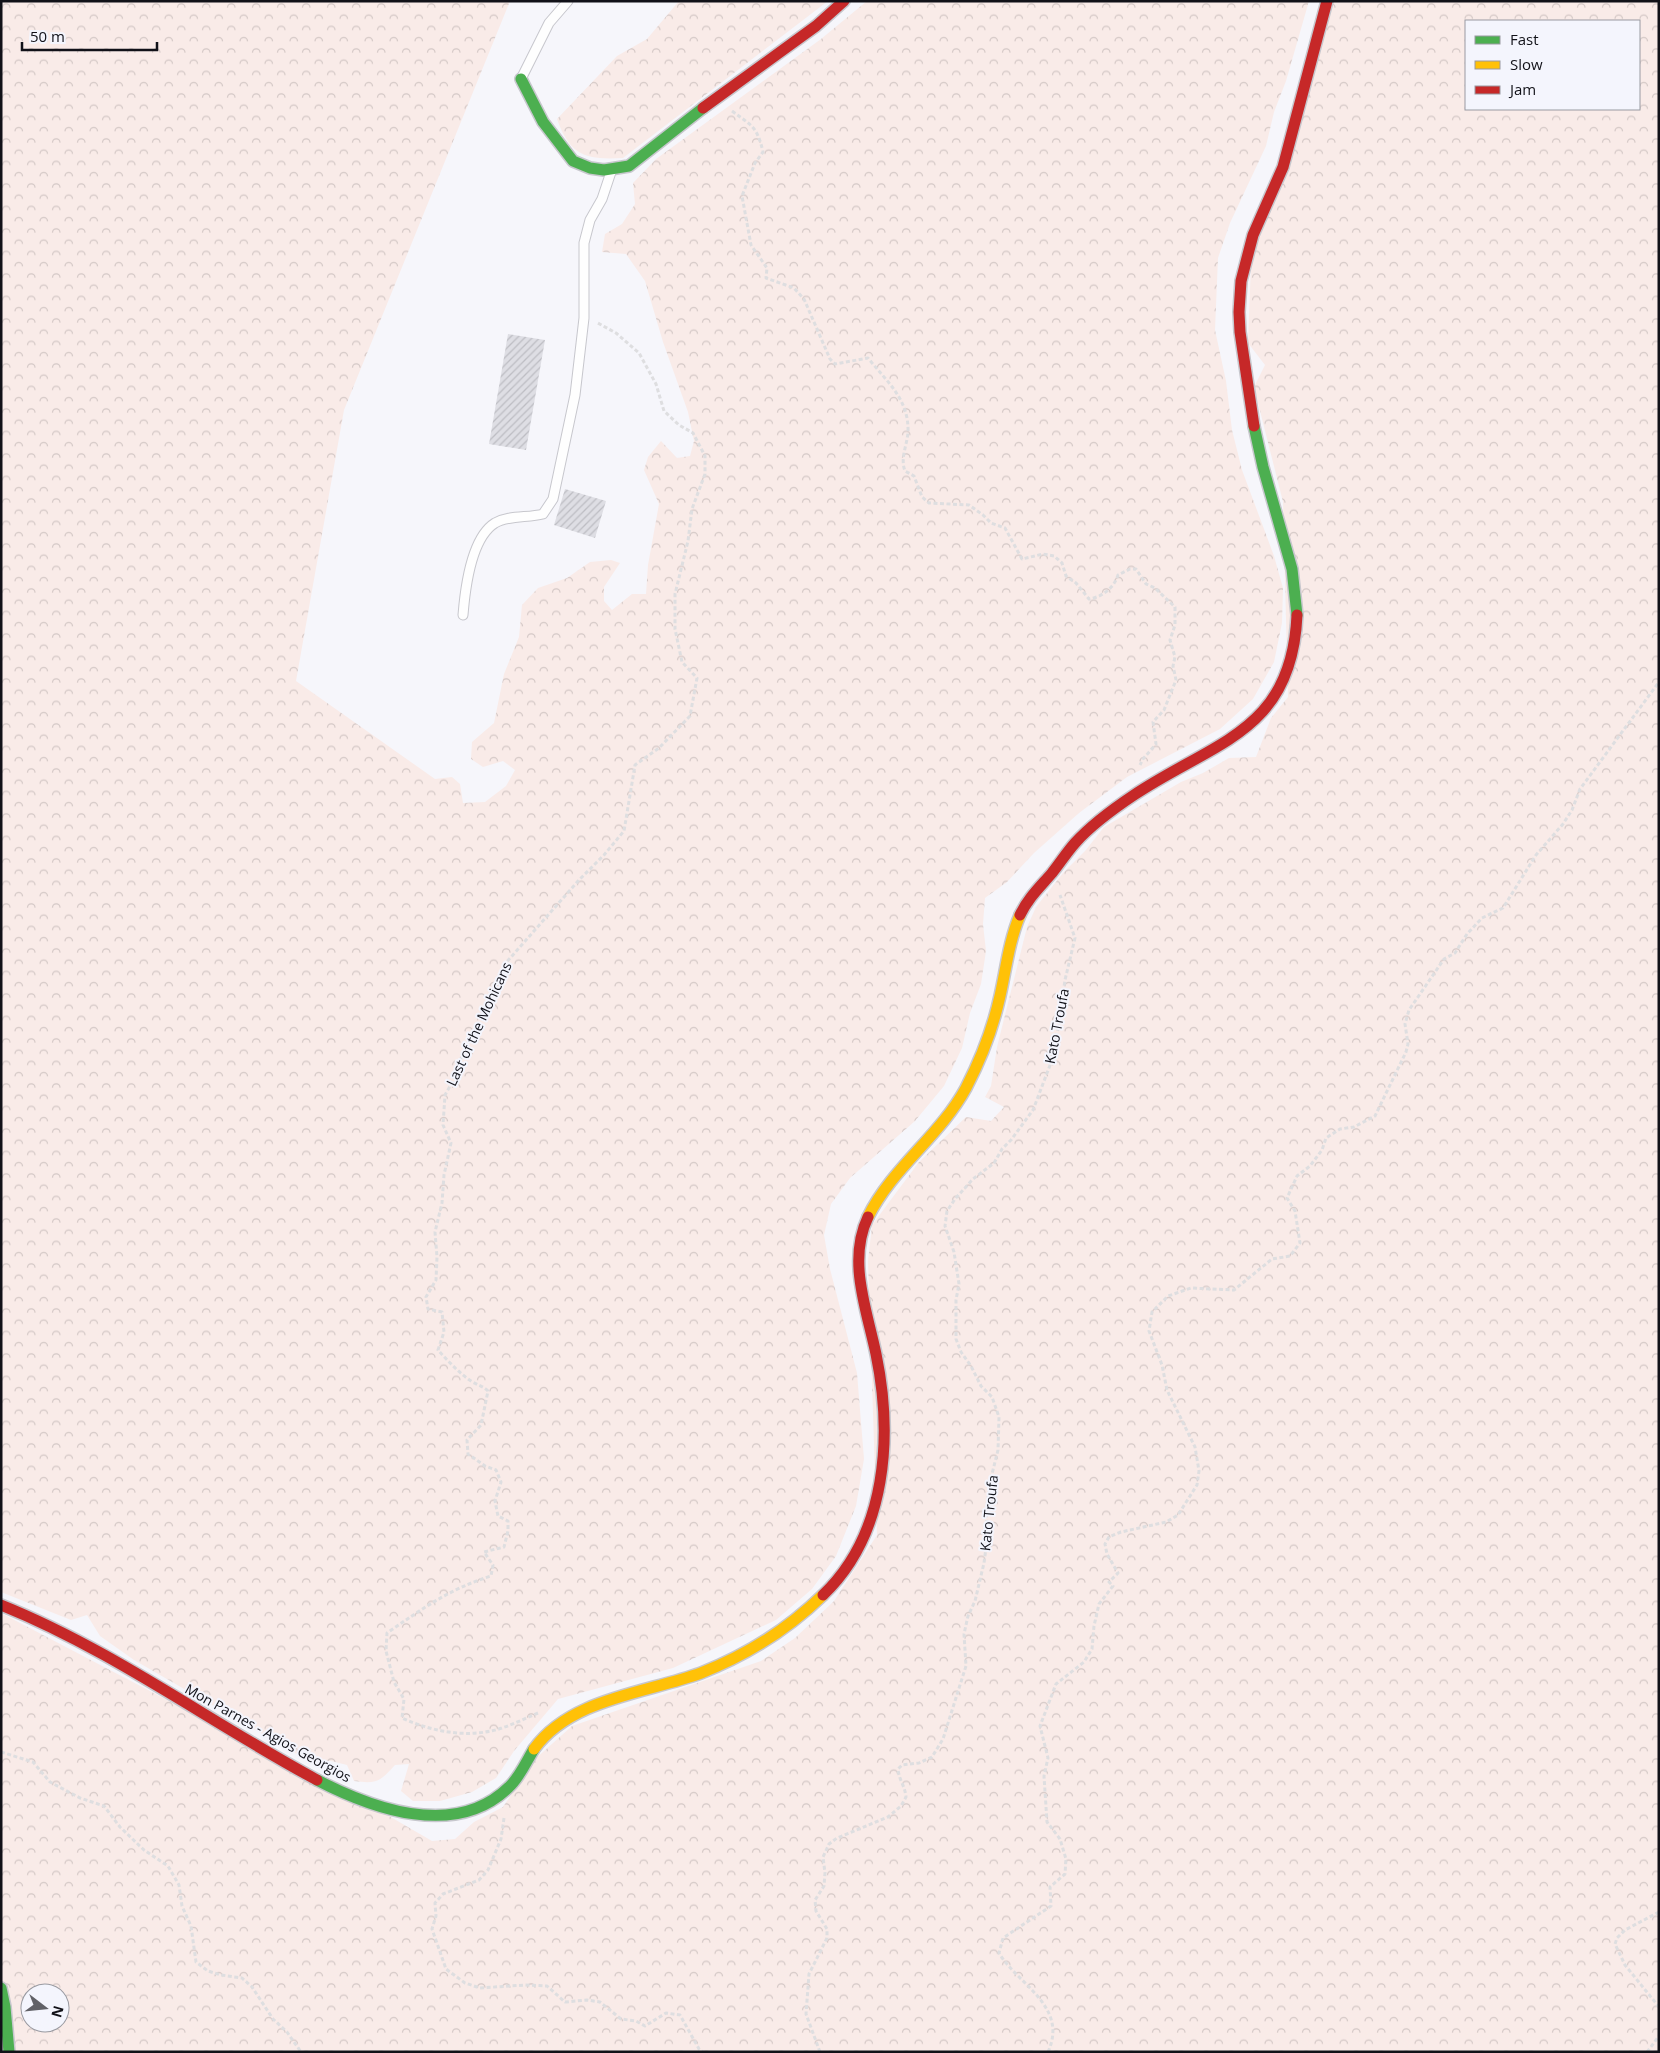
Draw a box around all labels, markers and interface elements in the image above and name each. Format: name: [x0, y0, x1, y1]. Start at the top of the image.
scale bar: [22, 20, 158, 52]
legend: [1465, 20, 1640, 110]
text: 50 m: [30, 26, 65, 46]
text: Fast: [1510, 29, 1539, 49]
text: Slow: [1510, 54, 1543, 74]
text: Jam: [1508, 79, 1536, 99]
street label: Last of the Mohicans: [441, 958, 516, 1089]
street label: Kato Troufa: [1040, 987, 1073, 1065]
street label: Kato Troufa: [975, 1474, 1002, 1552]
street label: Mon Parnes - Agios Georgios: [182, 1679, 355, 1786]
north arrow: [20, 1983, 70, 2033]
text: N: [47, 2004, 69, 2020]

